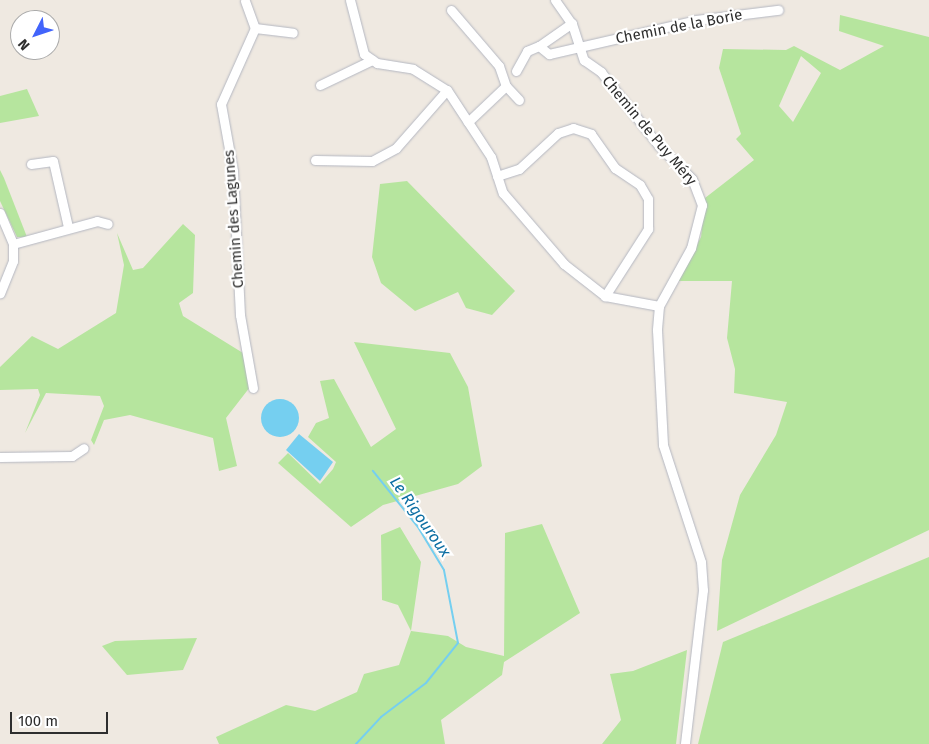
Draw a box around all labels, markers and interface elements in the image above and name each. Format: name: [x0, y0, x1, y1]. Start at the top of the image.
street label: Chemin de la Borie: [614, 6, 744, 48]
north arrow: [10, 10, 60, 60]
text: N: [15, 35, 34, 54]
street label: Chemin de Puy Méry: [598, 73, 700, 189]
street label: Chemin des Lagunes: [220, 149, 248, 289]
water label: Le Rigouroux: [385, 473, 455, 561]
scale bar: [12, 702, 110, 734]
text: 100 m: [18, 712, 58, 730]

